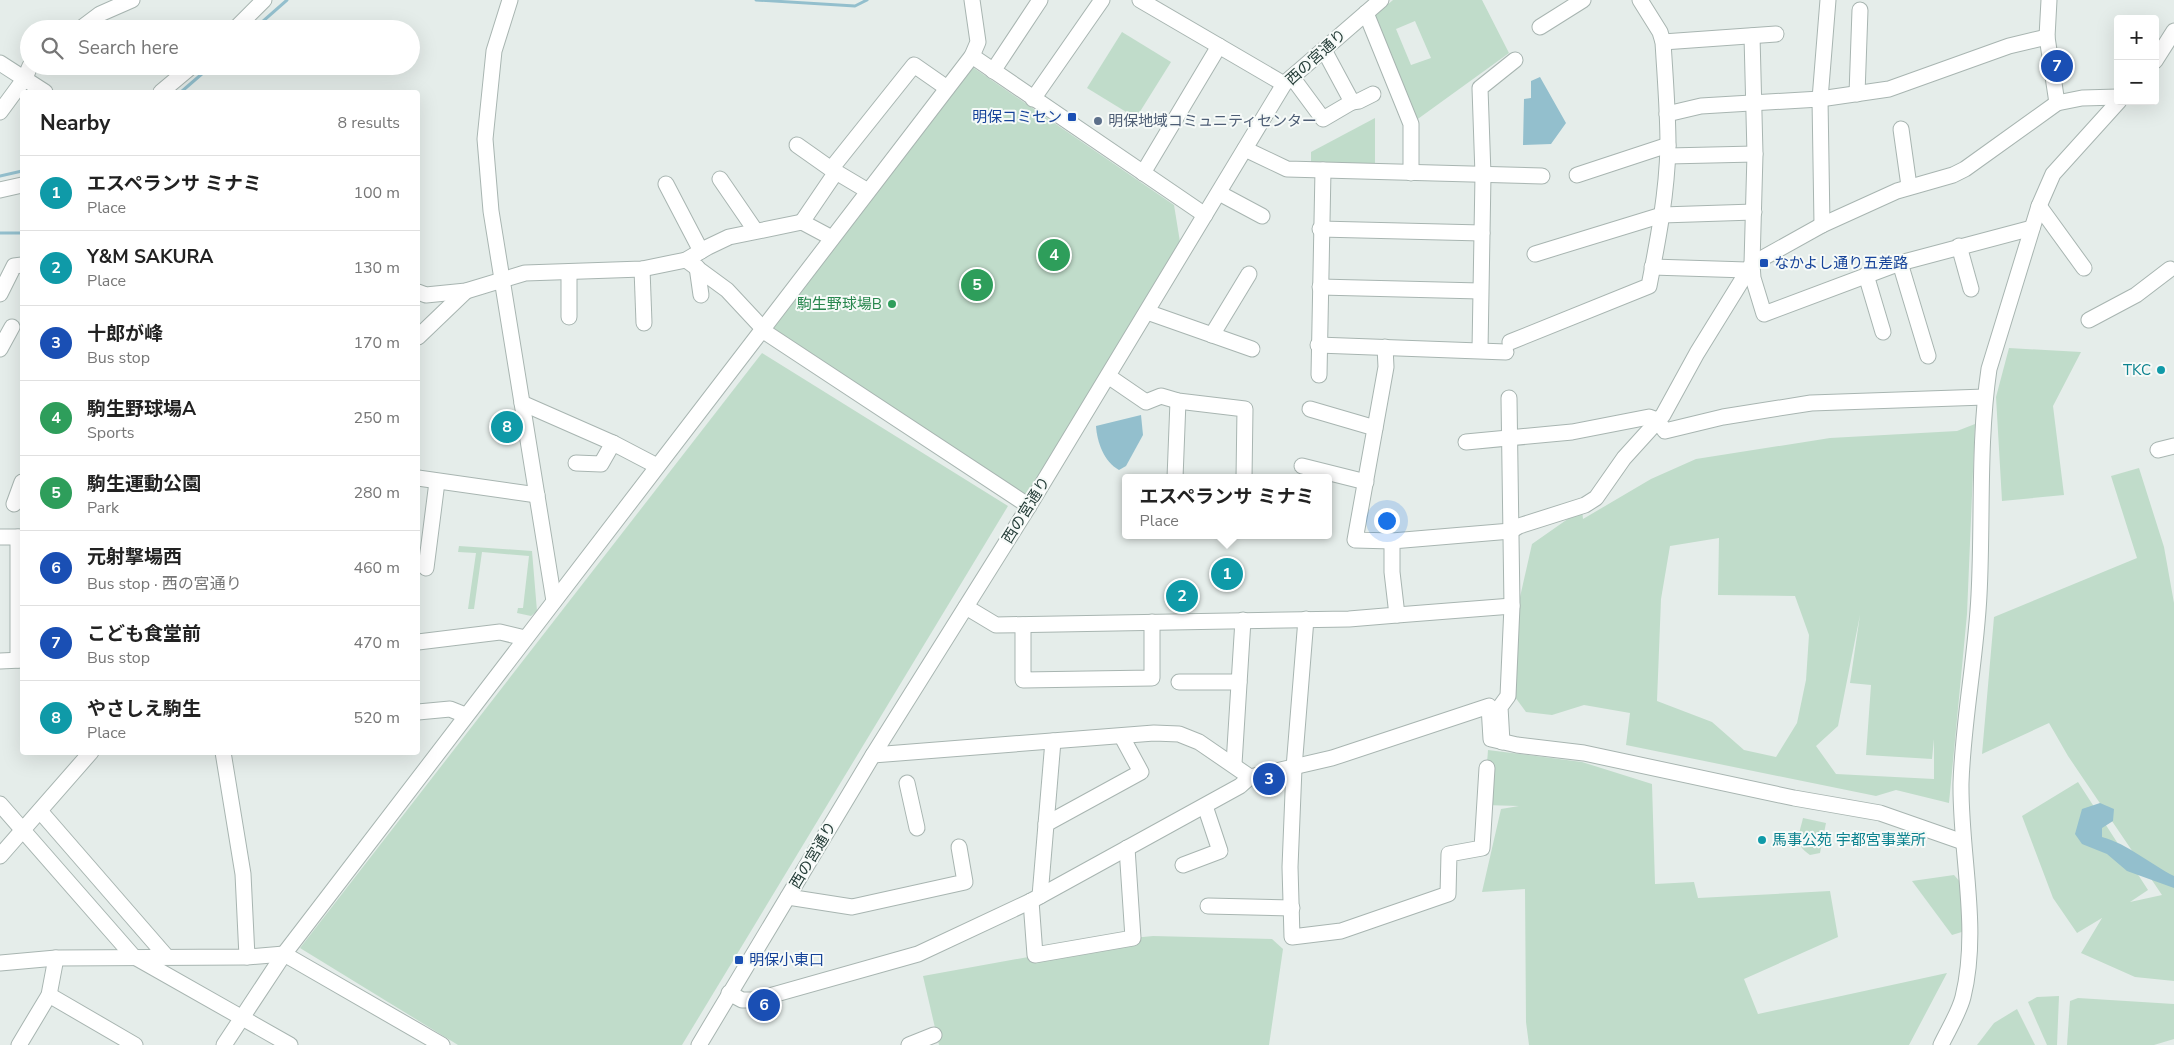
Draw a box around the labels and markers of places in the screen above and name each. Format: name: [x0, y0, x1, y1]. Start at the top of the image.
pin: 7: [2041, 47, 2073, 85]
place label: 明保コミセン: [972, 107, 1062, 127]
marker: 明保コミセン: [1066, 111, 1078, 123]
place label: 明保地域コミュニティセンター: [1108, 111, 1317, 131]
marker: 明保地域コミュニティセンター: [1092, 115, 1104, 127]
pin: 4: [1038, 236, 1070, 274]
place label: なかよし通り五差路: [1774, 253, 1908, 273]
marker: なかよし通り五差路: [1758, 257, 1770, 269]
pin: 5: [961, 266, 993, 304]
place label: 駒生野球場B: [797, 294, 882, 314]
marker: 駒生野球場B: [886, 298, 898, 310]
place label: TKC: [2123, 360, 2151, 380]
marker: TKC: [2155, 364, 2167, 376]
pin: 8: [491, 408, 523, 446]
pin: 1: [1211, 555, 1243, 593]
pin: 2: [1166, 577, 1198, 615]
pin: 3: [1253, 760, 1285, 798]
place label: 馬事公苑 宇都宮事業所: [1772, 830, 1926, 850]
marker: 馬事公苑 宇都宮事業所: [1756, 834, 1768, 846]
place label: 明保小東口: [749, 950, 824, 970]
marker: 明保小東口: [733, 954, 745, 966]
pin: 6: [748, 986, 780, 1024]

